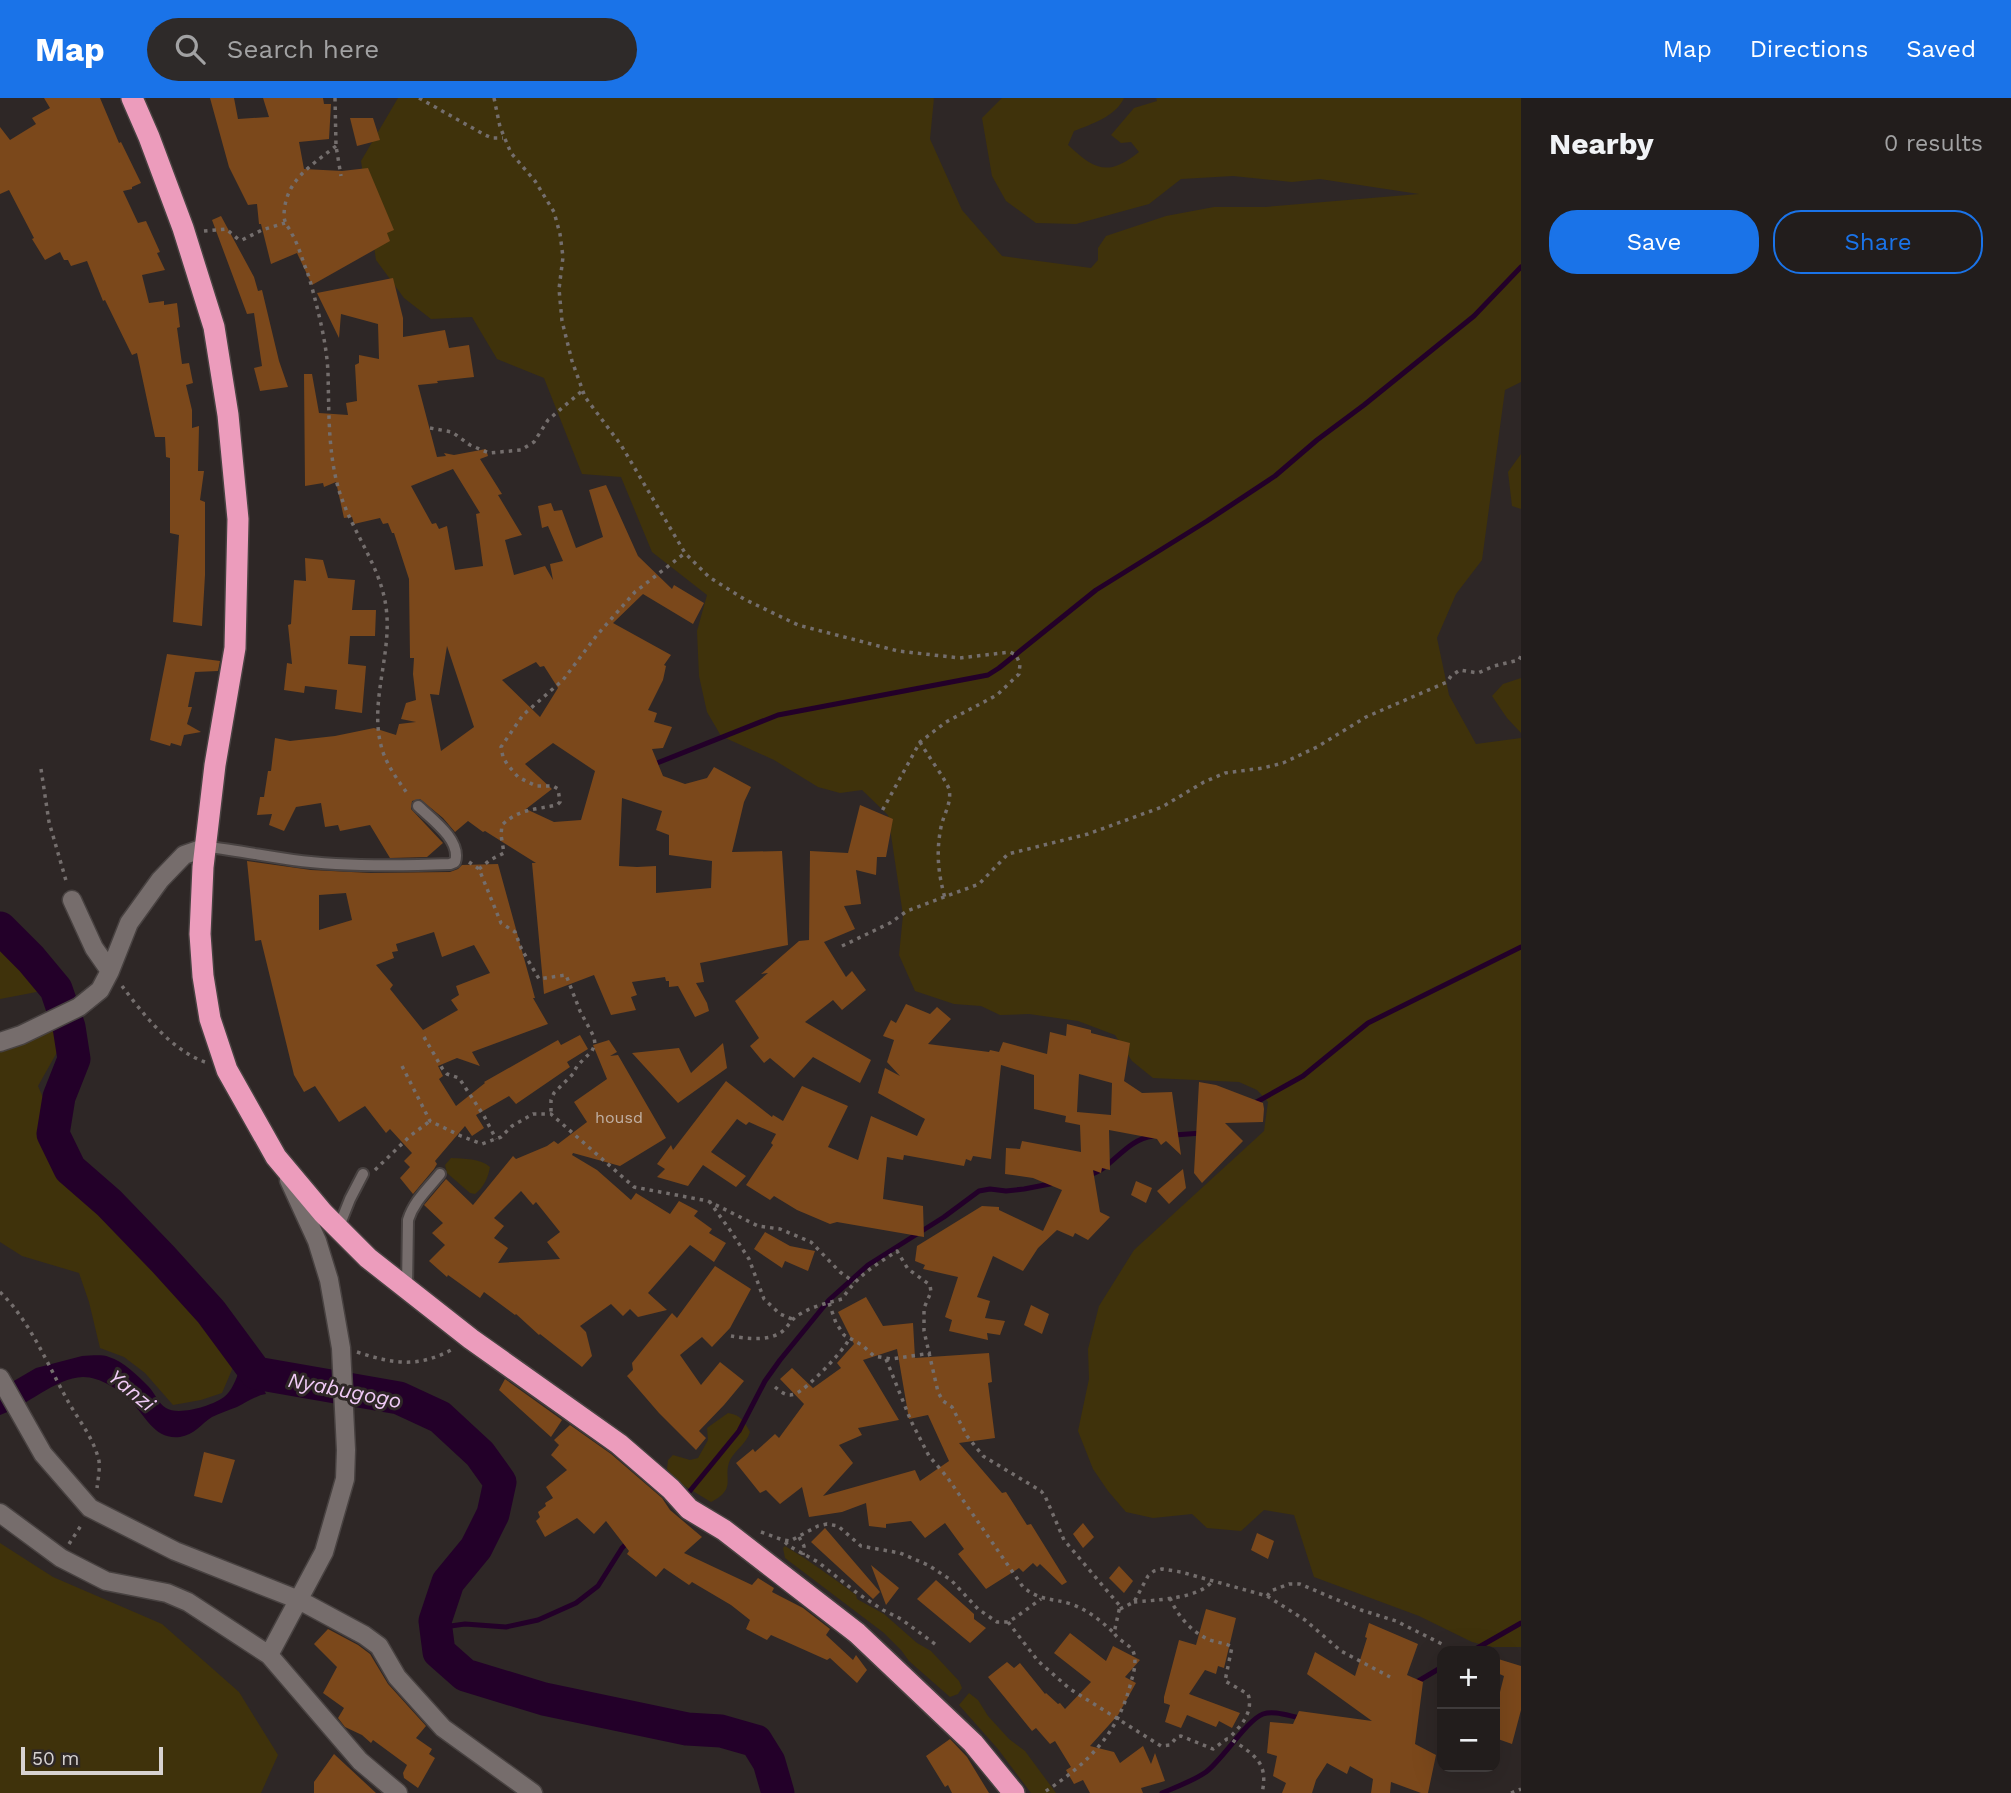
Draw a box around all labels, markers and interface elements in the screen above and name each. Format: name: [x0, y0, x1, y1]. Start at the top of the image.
search box: [147, 18, 637, 81]
text: Map: [35, 30, 105, 69]
icon: search: [171, 30, 209, 68]
text: Search here: [227, 34, 379, 64]
text: Map: [1663, 35, 1712, 63]
text: Directions: [1750, 35, 1868, 63]
text: Saved: [1906, 35, 1976, 63]
text: Nearby: [1549, 126, 1654, 161]
text: 0 results: [1884, 130, 1983, 157]
button: Save: [1549, 210, 1759, 274]
button: Share: [1773, 210, 1983, 274]
house number: housd: [595, 1108, 643, 1127]
water label: Yanzi: [104, 1364, 161, 1417]
water label: Nyabugogo: [286, 1367, 404, 1413]
map controls: [1437, 1646, 1500, 1772]
button: +: [1437, 1646, 1500, 1709]
button: −: [1437, 1709, 1500, 1772]
scale bar: [21, 1744, 163, 1776]
text: 50 m: [32, 1747, 79, 1770]

